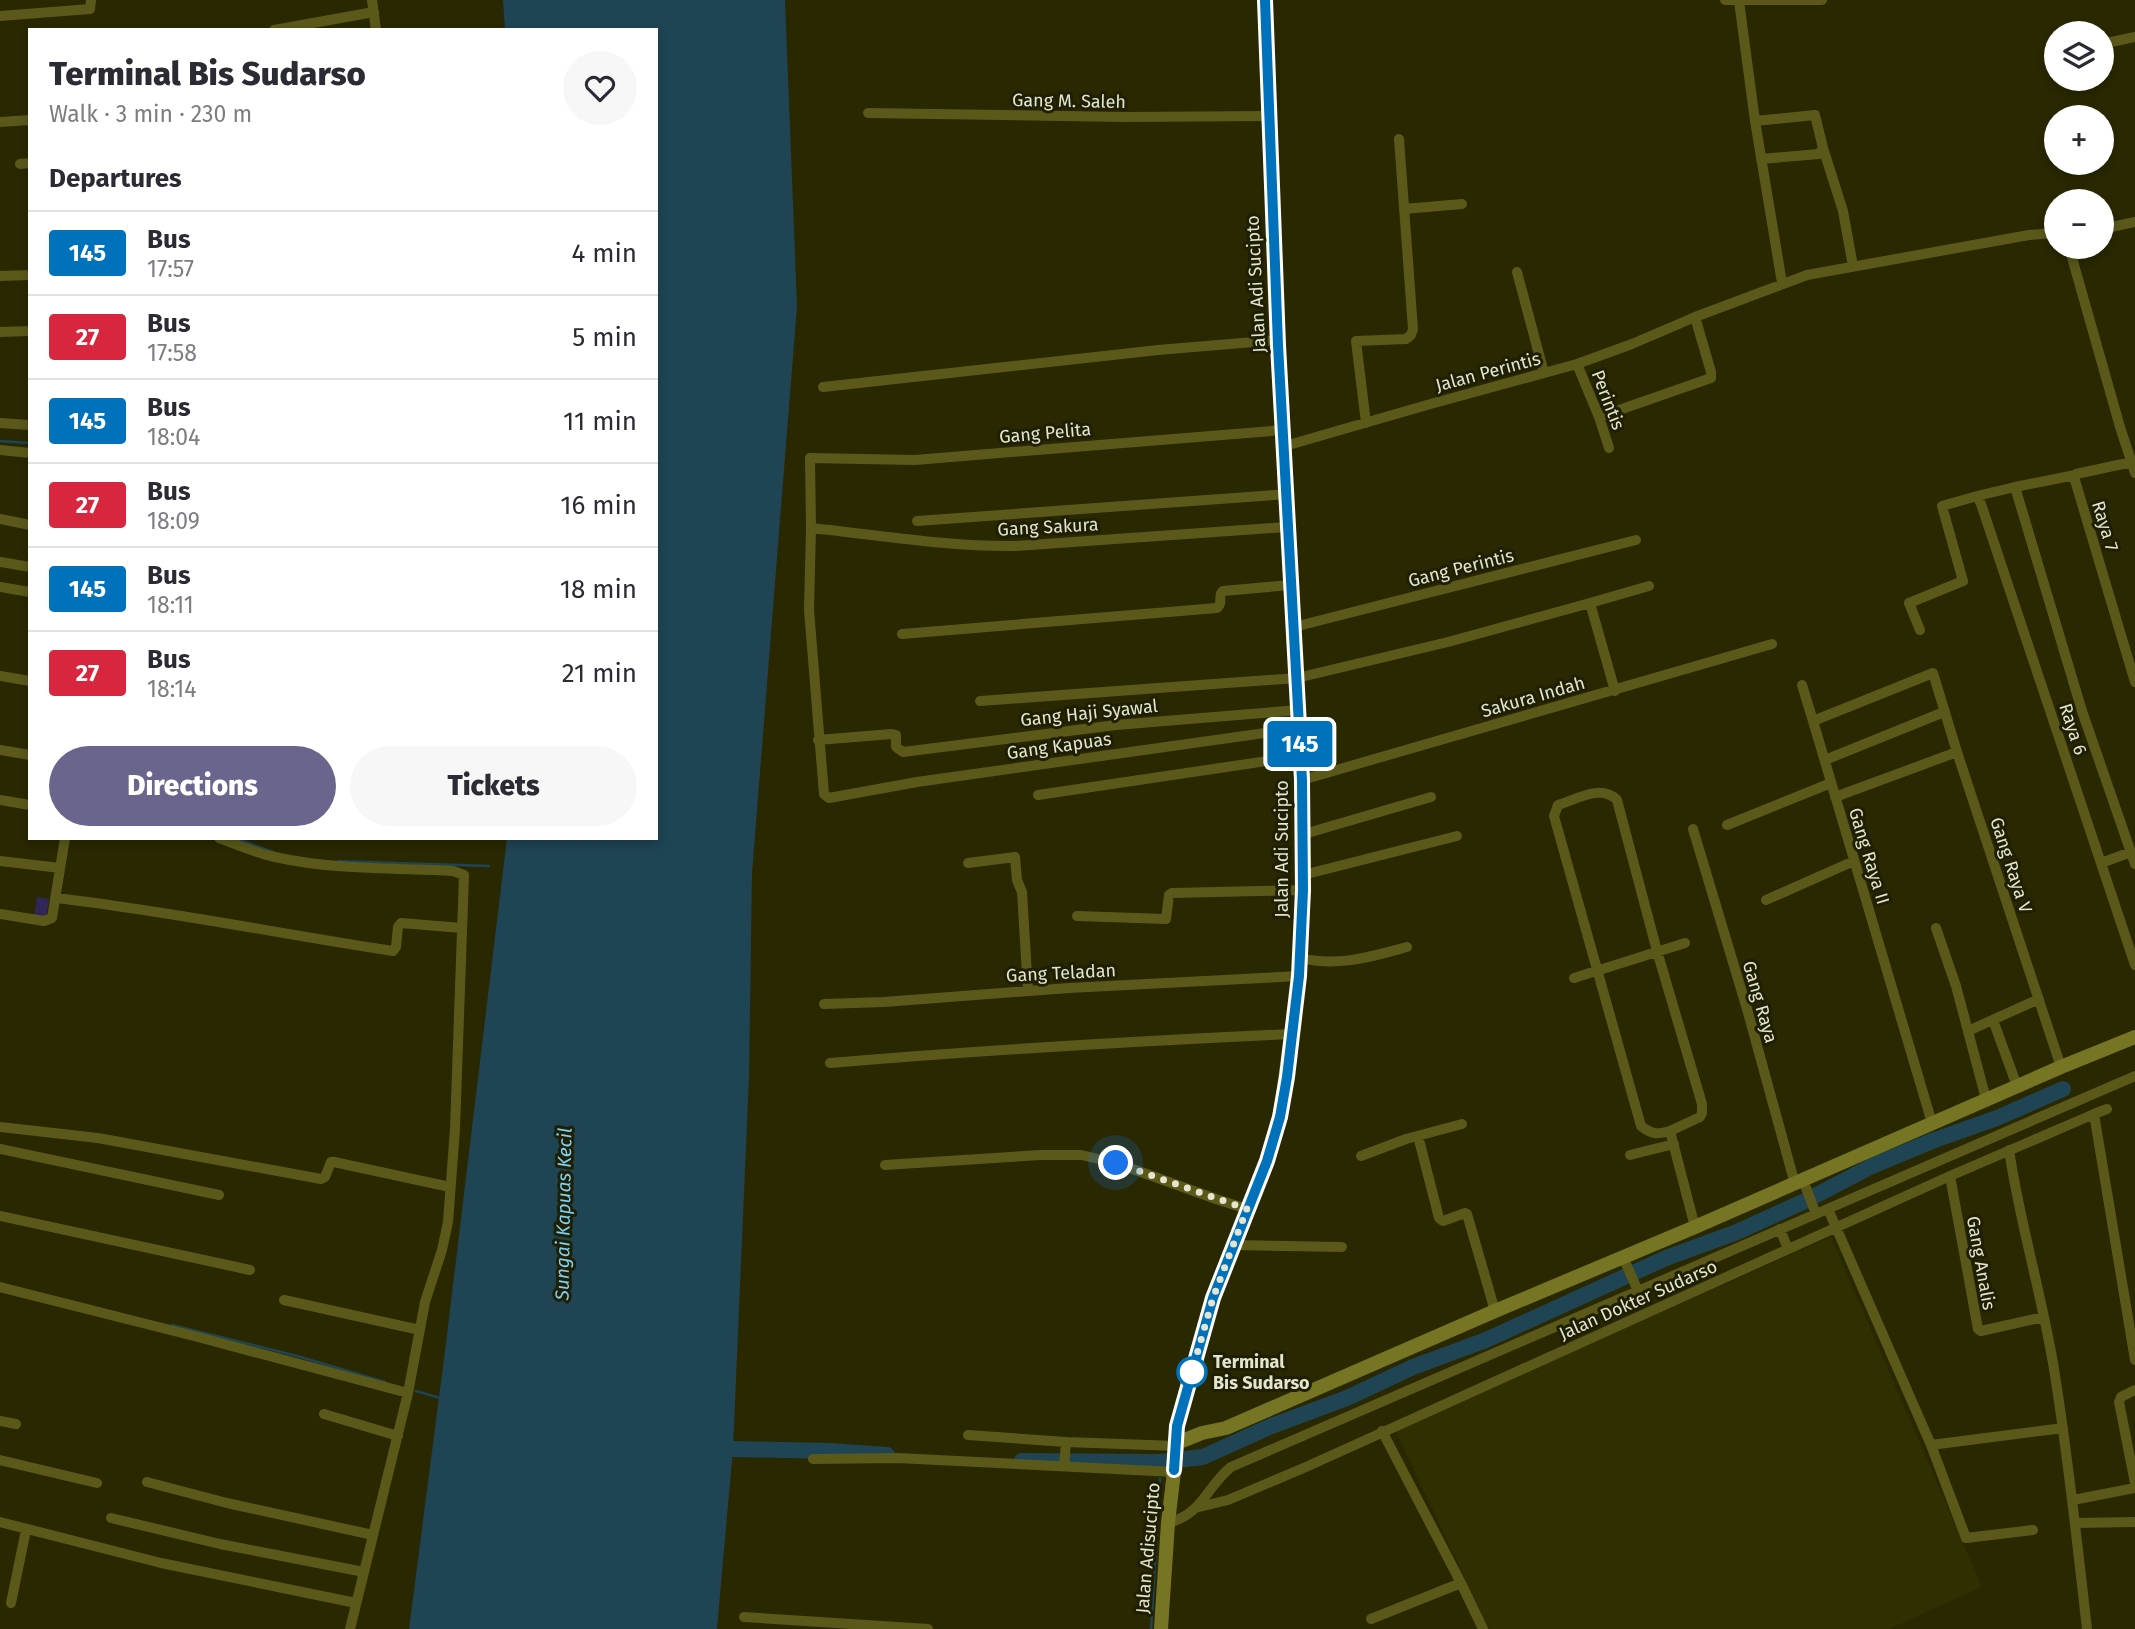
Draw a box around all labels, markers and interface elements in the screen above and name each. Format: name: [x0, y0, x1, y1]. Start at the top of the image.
map controls: [2044, 21, 2114, 259]
button: layers: [2044, 21, 2114, 91]
button: heart: [563, 51, 637, 125]
text: Terminal Bis Sudarso: [49, 54, 366, 94]
street label: Gang M. Saleh: [1012, 89, 1126, 113]
text: Walk · 3 min · 230 m: [49, 100, 252, 128]
button: +: [2044, 105, 2114, 175]
text: Departures: [49, 163, 182, 194]
button: −: [2044, 189, 2114, 259]
street label: Jalan Adi Sucipto: [1241, 215, 1271, 353]
text: Bus: [147, 224, 190, 255]
text: 4 min: [571, 238, 637, 269]
text: 145: [69, 239, 106, 267]
text: 17:57: [147, 255, 194, 283]
text: Bus: [147, 308, 190, 339]
text: 5 min: [572, 322, 637, 353]
text: 27: [76, 323, 99, 351]
text: 17:58: [147, 339, 197, 367]
street label: Jalan Perintis: [1433, 347, 1543, 397]
street label: Perintis: [1587, 367, 1629, 433]
text: Bus: [147, 392, 190, 423]
text: 11 min: [563, 406, 637, 437]
text: 145: [69, 407, 106, 435]
street label: Gang Pelita: [998, 418, 1092, 448]
text: 18:04: [147, 423, 200, 451]
text: Bus: [147, 476, 190, 507]
text: 16 min: [560, 490, 637, 521]
text: 27: [76, 491, 99, 519]
street label: Raya 7: [2087, 498, 2123, 554]
text: 18:09: [147, 507, 200, 535]
street label: Gang Sakura: [997, 513, 1099, 541]
street label: Gang Perintis: [1406, 544, 1516, 592]
text: Bus: [147, 560, 190, 591]
text: 18 min: [560, 574, 637, 605]
text: 145: [69, 575, 106, 603]
text: 18:11: [147, 591, 194, 619]
text: Bus: [147, 644, 190, 675]
text: 21 min: [562, 658, 637, 689]
text: 27: [76, 659, 99, 687]
street label: Sakura Indah: [1479, 672, 1587, 722]
text: 18:14: [147, 675, 196, 703]
street label: Gang Haji Syawal: [1019, 695, 1159, 731]
street label: Raya 6: [2054, 700, 2092, 758]
line badge: 145: [1260, 721, 1340, 767]
street label: Gang Kapuas: [1005, 728, 1113, 764]
text: 145: [1281, 730, 1319, 758]
button: Directions: [49, 746, 336, 826]
button: Tickets: [350, 746, 637, 826]
street label: Jalan Adi Sucipto: [1271, 780, 1293, 918]
street label: Gang Raya II: [1844, 805, 1894, 907]
street label: Gang Raya V: [1985, 814, 2037, 916]
street label: Gang Raya: [1738, 958, 1782, 1046]
street label: Gang Teladan: [1005, 959, 1117, 987]
water label: Sungai Kapuas Kecil: [550, 1128, 577, 1302]
your location: [1098, 1145, 1133, 1180]
street label: Gang Analis: [1962, 1214, 2000, 1312]
street label: Jalan Dokter Sudarso: [1555, 1255, 1721, 1345]
place label: Terminal Bis Sudarso: [1213, 1351, 1310, 1394]
marker: Terminal Bis Sudarso: [1177, 1357, 1207, 1387]
street label: Jalan Adisucipto: [1131, 1482, 1165, 1614]

